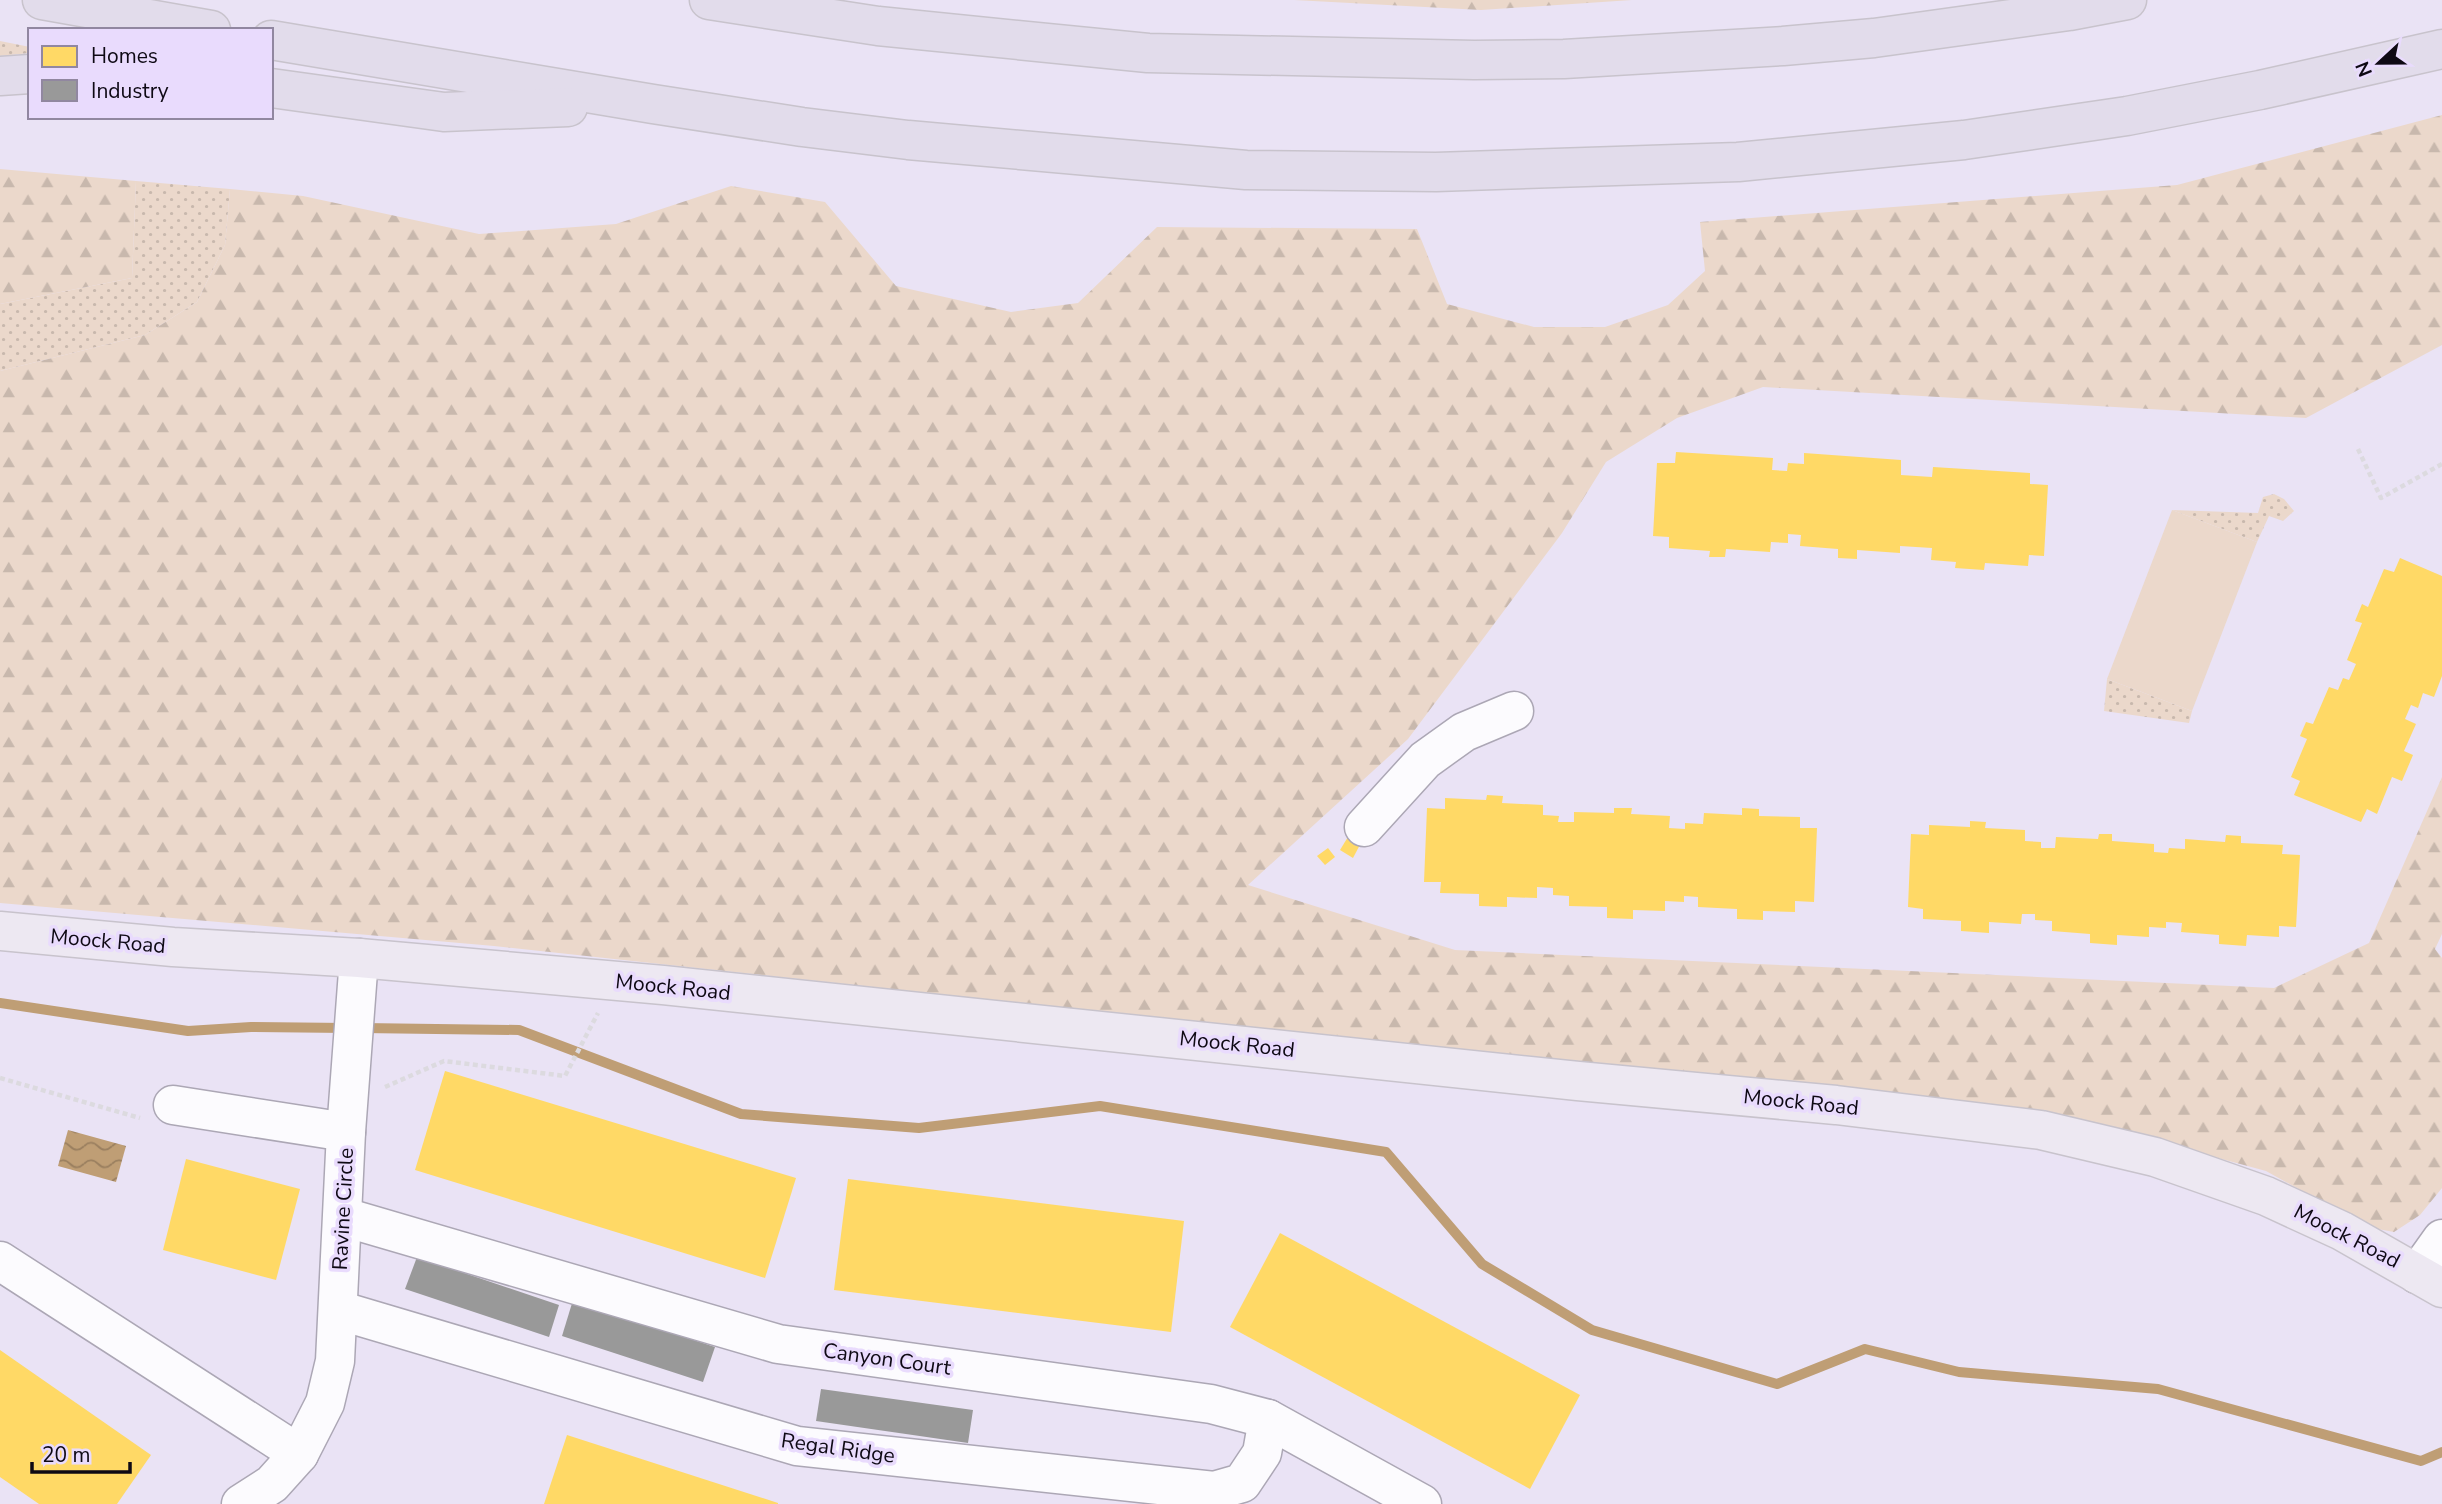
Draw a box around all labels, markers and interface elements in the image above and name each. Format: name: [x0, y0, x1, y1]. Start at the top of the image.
legend: [28, 28, 273, 119]
north arrow: [2344, 28, 2414, 98]
text: Homes: [91, 42, 158, 70]
text: N: [2349, 58, 2379, 80]
text: Industry: [91, 77, 169, 105]
street label: Moock Road: [49, 922, 167, 960]
street label: Moock Road: [614, 967, 732, 1007]
street label: Moock Road: [1178, 1024, 1296, 1064]
street label: Moock Road: [1742, 1082, 1860, 1122]
street label: Ravine Circle: [326, 1147, 360, 1271]
street label: Moock Road: [2289, 1197, 2405, 1275]
street label: Canyon Court: [821, 1336, 953, 1382]
street label: Regal Ridge: [779, 1426, 897, 1470]
scale bar: [32, 1430, 130, 1474]
text: 20 m: [42, 1441, 91, 1469]

